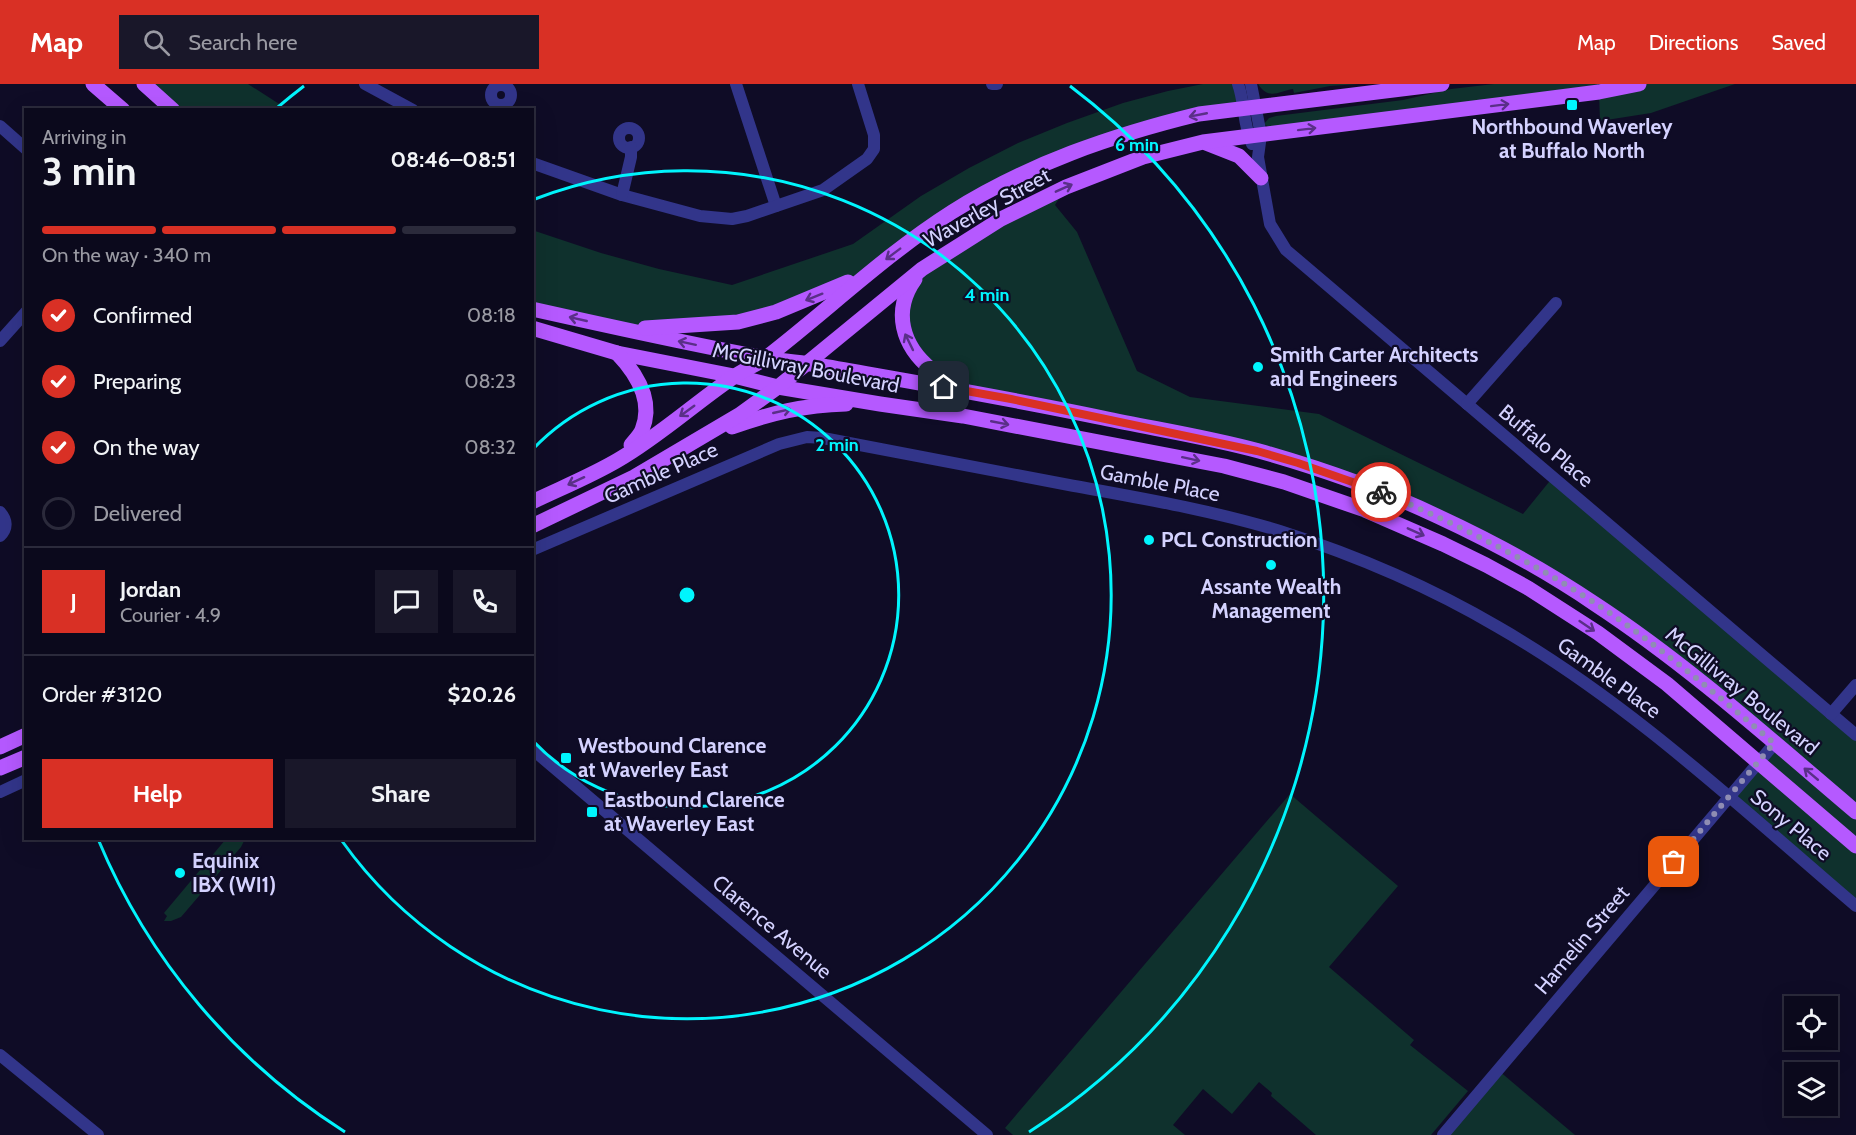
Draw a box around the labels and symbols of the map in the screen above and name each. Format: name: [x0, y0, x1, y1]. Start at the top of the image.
marker: Northbound Waverley at Buffalo North: [1565, 98, 1579, 112]
one-way arrow: [1490, 99, 1509, 110]
one-way arrow: [1189, 110, 1208, 121]
place label: Northbound Waverley at Buffalo North: [1472, 114, 1673, 163]
one-way arrow: [1296, 124, 1316, 135]
text: 6 min: [1115, 134, 1159, 156]
street label: Waverley Street: [919, 162, 1055, 253]
one-way arrow: [1055, 182, 1073, 194]
one-way arrow: [885, 248, 901, 261]
text: 4 min: [964, 284, 1010, 306]
one-way arrow: [805, 293, 823, 304]
one-way arrow: [569, 313, 588, 325]
one-way arrow: [902, 334, 914, 352]
one-way arrow: [678, 336, 697, 348]
street label: McGillivray Boulevard: [711, 337, 902, 398]
place label: Smith Carter Architects and Engineers: [1270, 342, 1479, 391]
marker: Smith Carter Architects and Engineers: [1251, 360, 1265, 374]
pin: [918, 361, 969, 412]
street label: Buffalo Place: [1494, 399, 1599, 492]
one-way arrow: [680, 405, 696, 417]
one-way arrow: [772, 405, 791, 417]
one-way arrow: [989, 418, 1009, 429]
text: 2 min: [815, 434, 859, 456]
street label: Gamble Place: [600, 436, 722, 509]
one-way arrow: [1181, 454, 1201, 465]
street label: Gamble Place: [1098, 459, 1222, 506]
courier: [1351, 462, 1411, 522]
one-way arrow: [568, 476, 586, 488]
place label: PCL Construction: [1161, 527, 1318, 552]
one-way arrow: [1407, 527, 1425, 538]
marker: PCL Construction: [1142, 533, 1156, 547]
marker: Assante Wealth Management: [1264, 558, 1278, 572]
place label: Assante Wealth Management: [1201, 574, 1341, 623]
centre of rings: [677, 585, 697, 605]
one-way arrow: [1578, 620, 1595, 632]
street label: McGillivray Boulevard: [1661, 621, 1824, 760]
street label: Gamble Place: [1553, 632, 1666, 724]
place label: Westbound Clarence at Waverley East: [578, 733, 767, 782]
marker: Westbound Clarence at Waverley East: [559, 751, 573, 765]
one-way arrow: [1803, 768, 1819, 781]
street label: Sony Place: [1746, 784, 1837, 866]
place label: Eastbound Clarence at Waverley East: [604, 787, 785, 836]
marker: Eastbound Clarence at Waverley East: [585, 805, 599, 819]
pin: [1648, 836, 1699, 887]
place label: Equinix IBX (WI1): [192, 848, 276, 897]
marker: Equinix IBX (WI1): [173, 866, 187, 880]
street label: Clarence Avenue: [707, 869, 837, 984]
street label: Hamelin Street: [1529, 880, 1634, 999]

